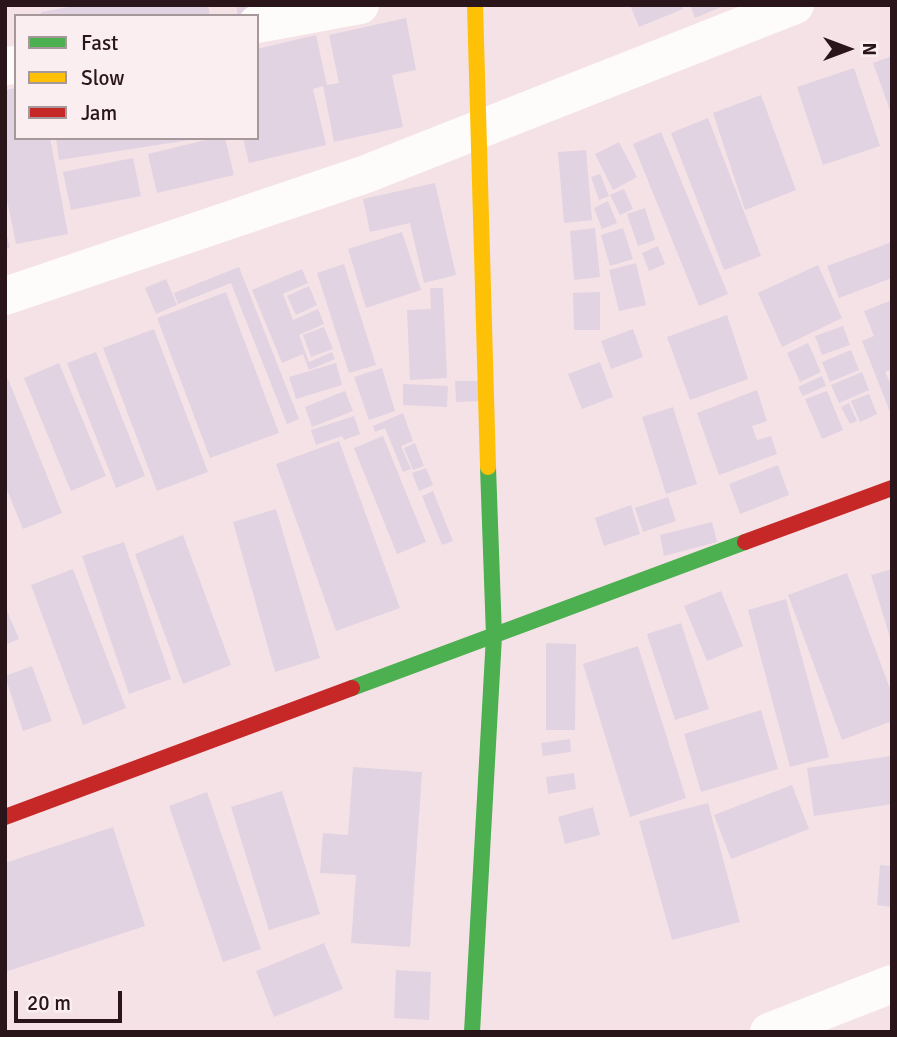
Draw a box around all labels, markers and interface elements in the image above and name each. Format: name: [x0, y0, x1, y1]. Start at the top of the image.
legend: [14, 14, 259, 140]
north arrow: [813, 14, 883, 84]
text: Fast: [81, 30, 118, 56]
text: N: [857, 42, 881, 56]
text: Slow: [81, 65, 125, 91]
text: Jam: [81, 100, 117, 126]
scale bar: [18, 978, 126, 1022]
text: 20 m: [27, 990, 71, 1016]

